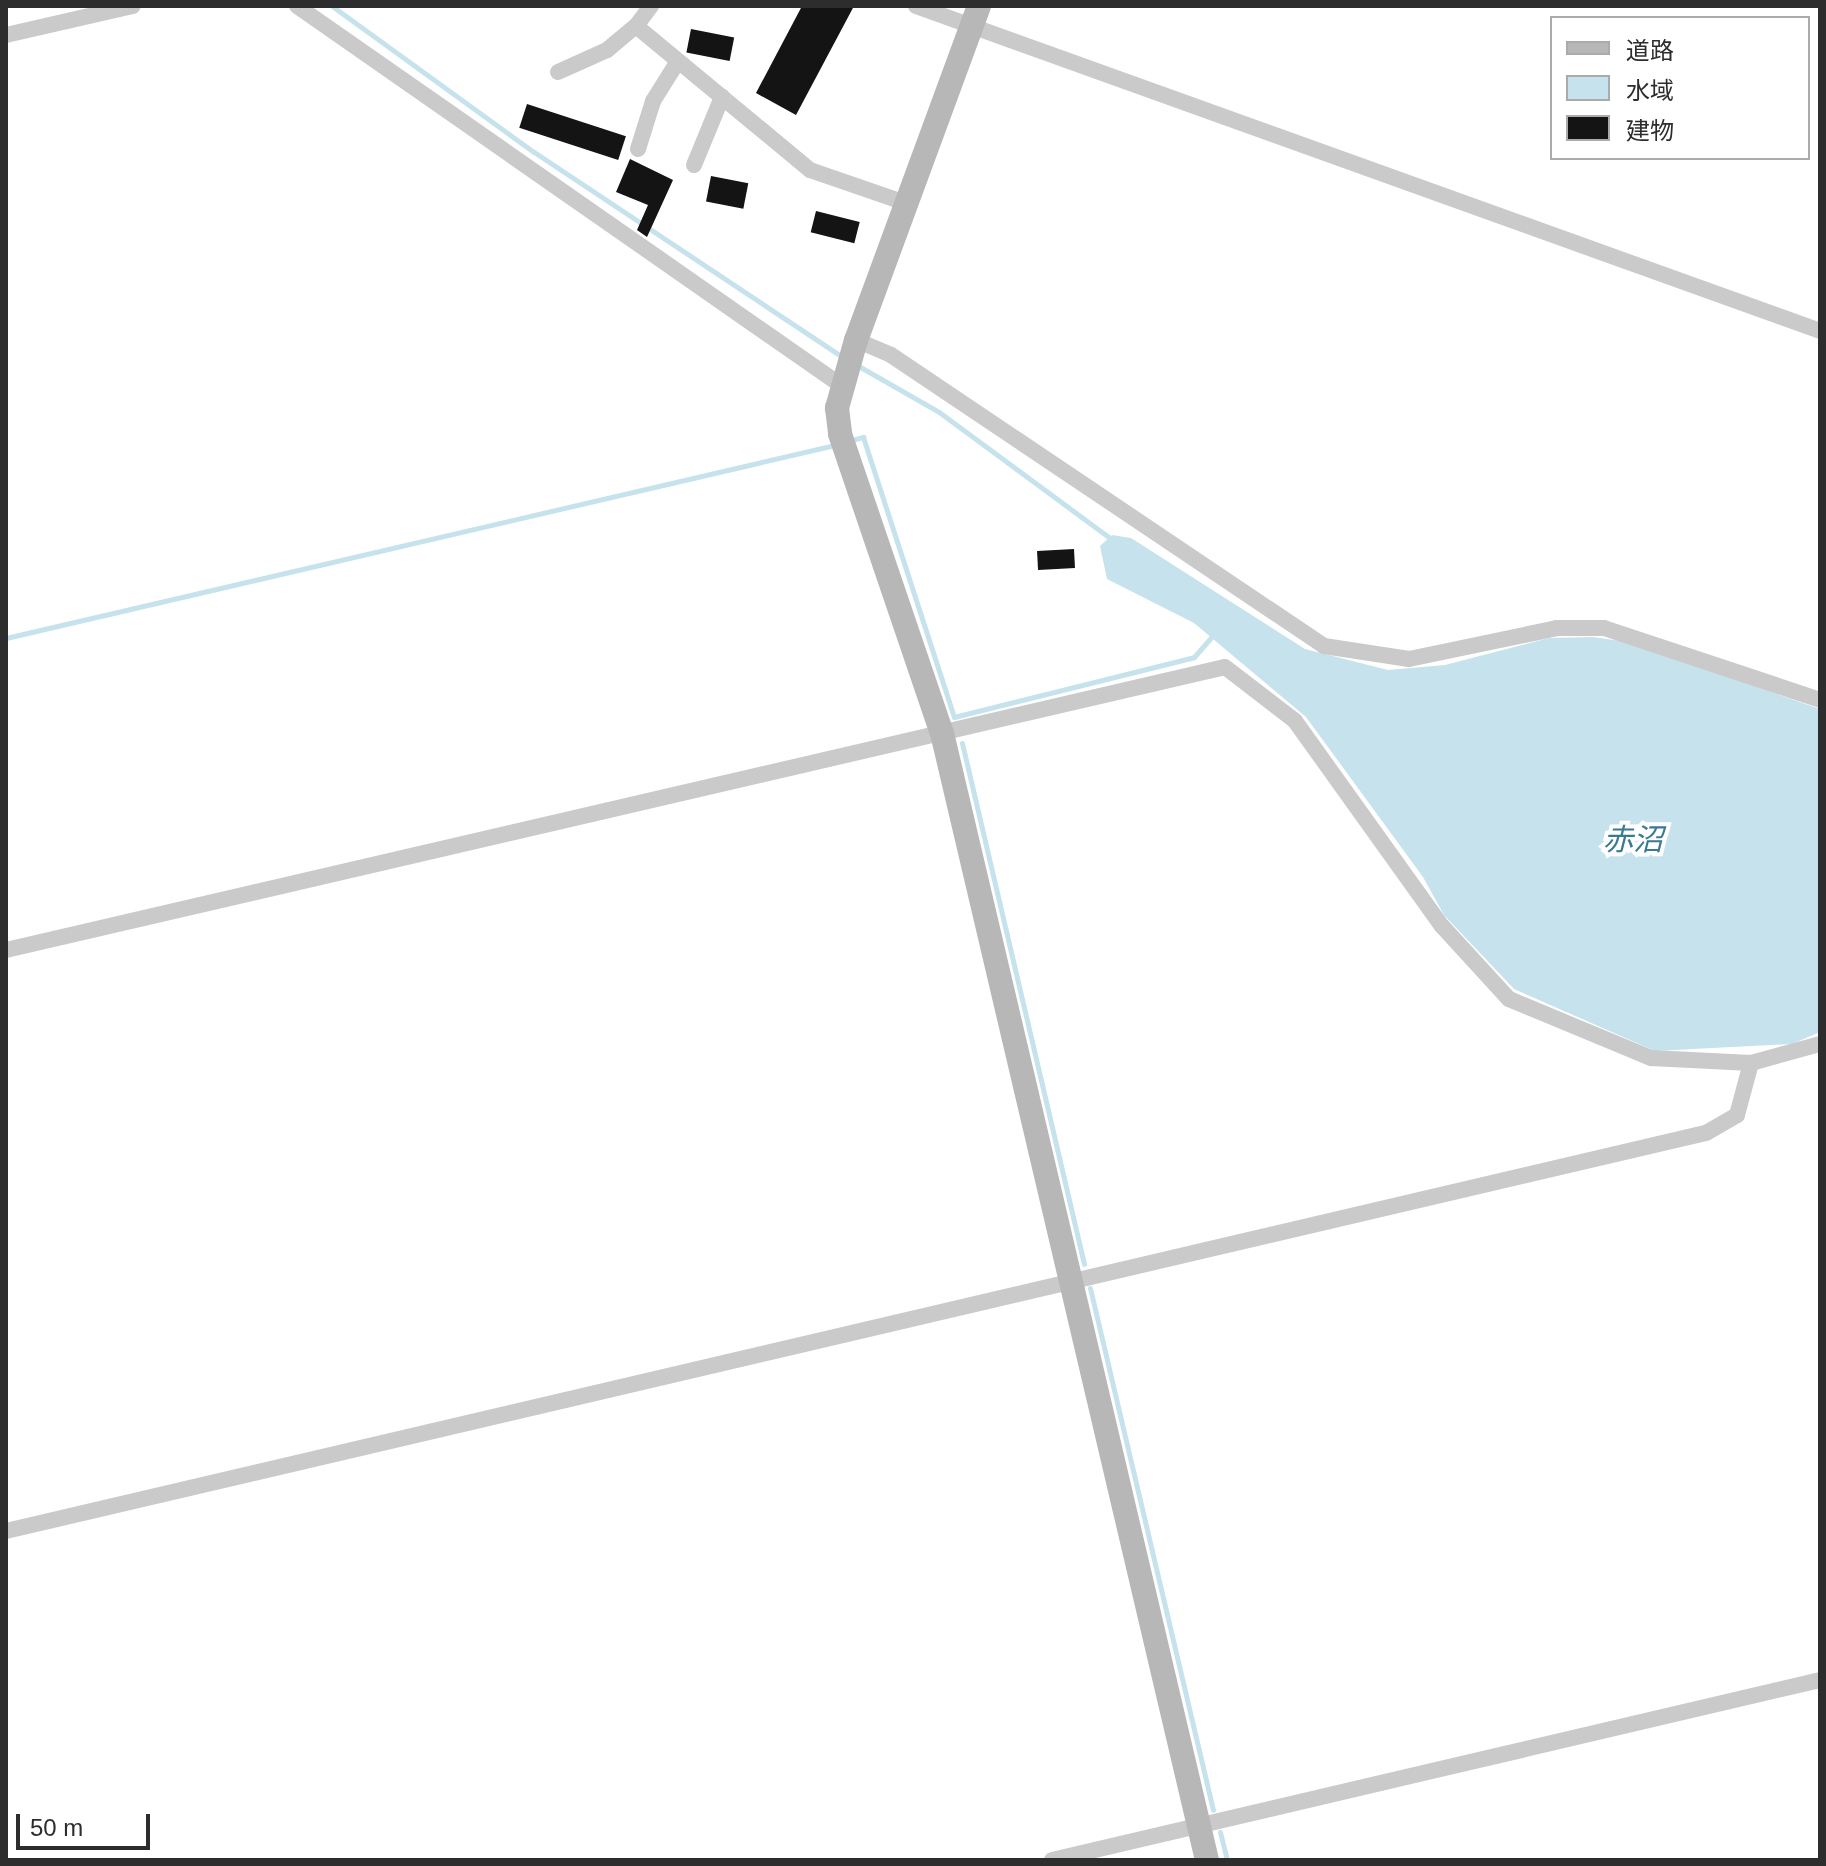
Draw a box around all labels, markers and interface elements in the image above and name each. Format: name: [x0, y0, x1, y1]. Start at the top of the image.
legend: [1550, 16, 1810, 160]
text: 道路: [1626, 37, 1674, 64]
text: 水域: [1626, 77, 1674, 104]
text: 建物: [1626, 117, 1674, 144]
water label: 赤沼: [1603, 822, 1663, 858]
scale bar: [20, 1798, 154, 1848]
text: 50 m: [30, 1814, 83, 1841]

